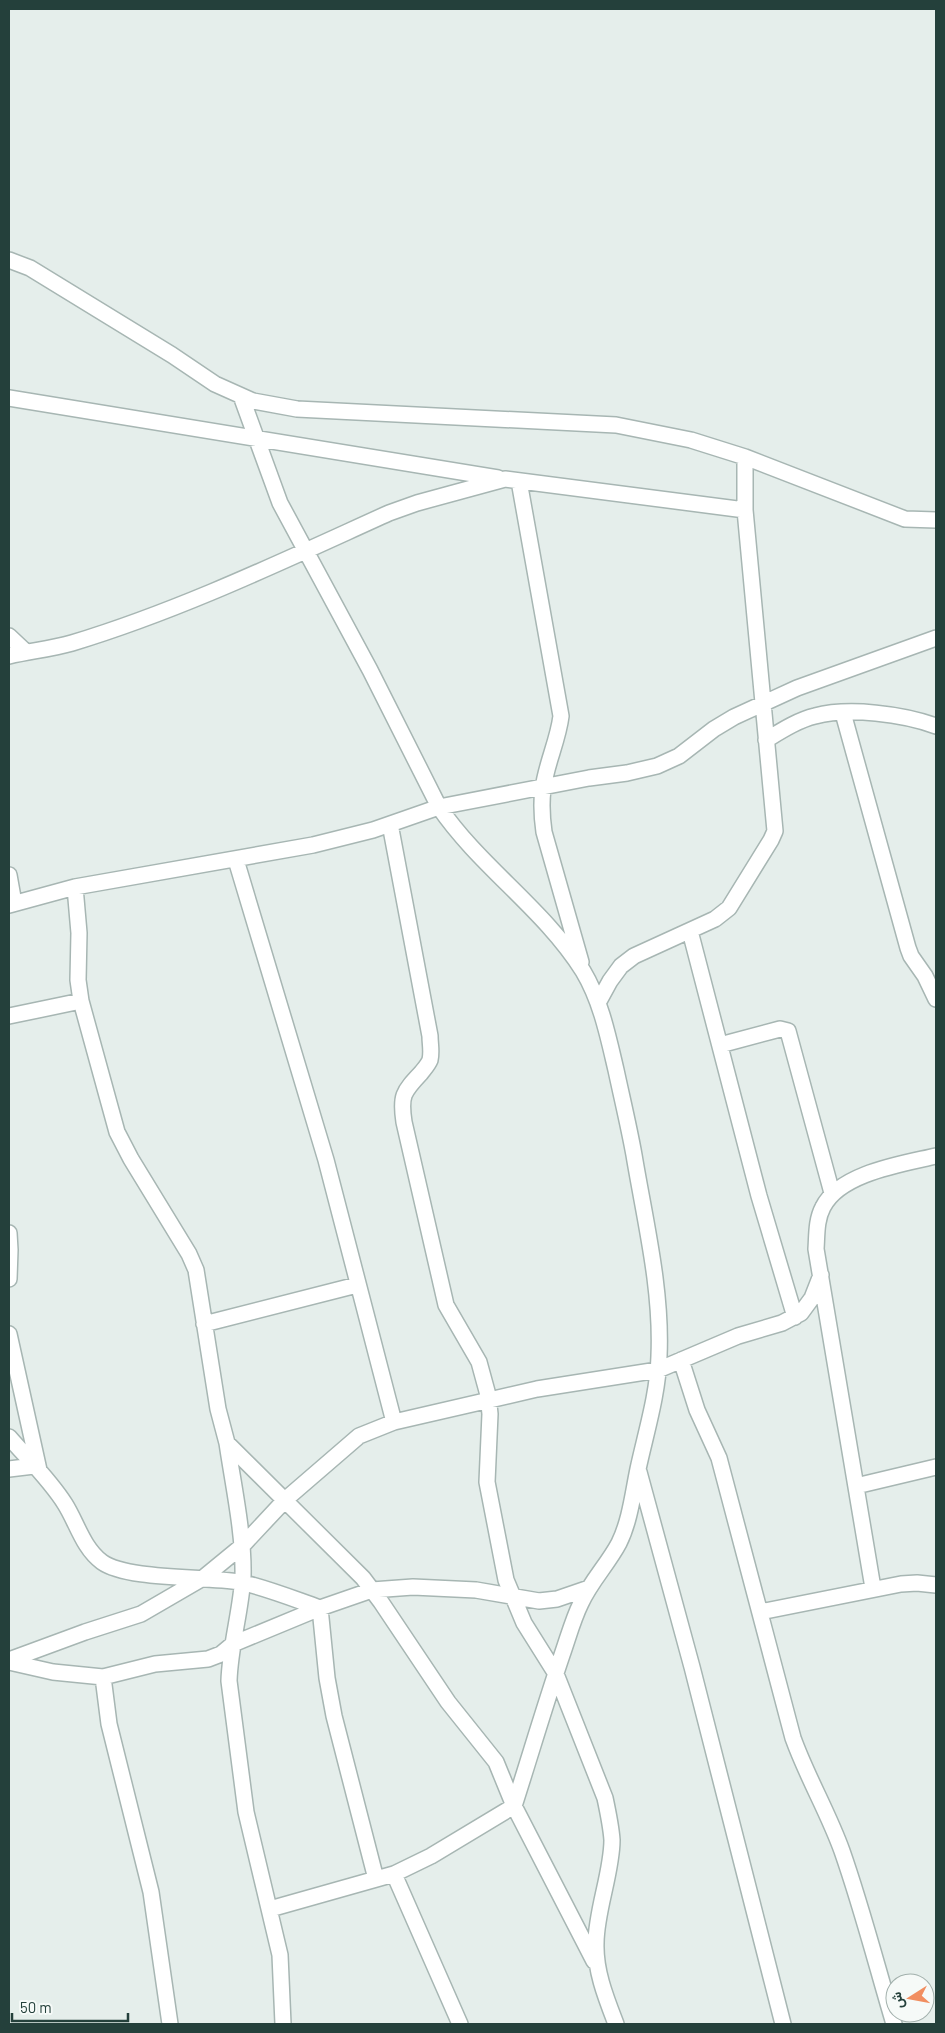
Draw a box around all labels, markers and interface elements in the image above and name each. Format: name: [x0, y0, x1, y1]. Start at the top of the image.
north arrow: [885, 1973, 935, 2023]
scale bar: [12, 1990, 129, 2022]
text: ش: [887, 1990, 908, 2010]
text: 50 m: [20, 1998, 52, 2016]

